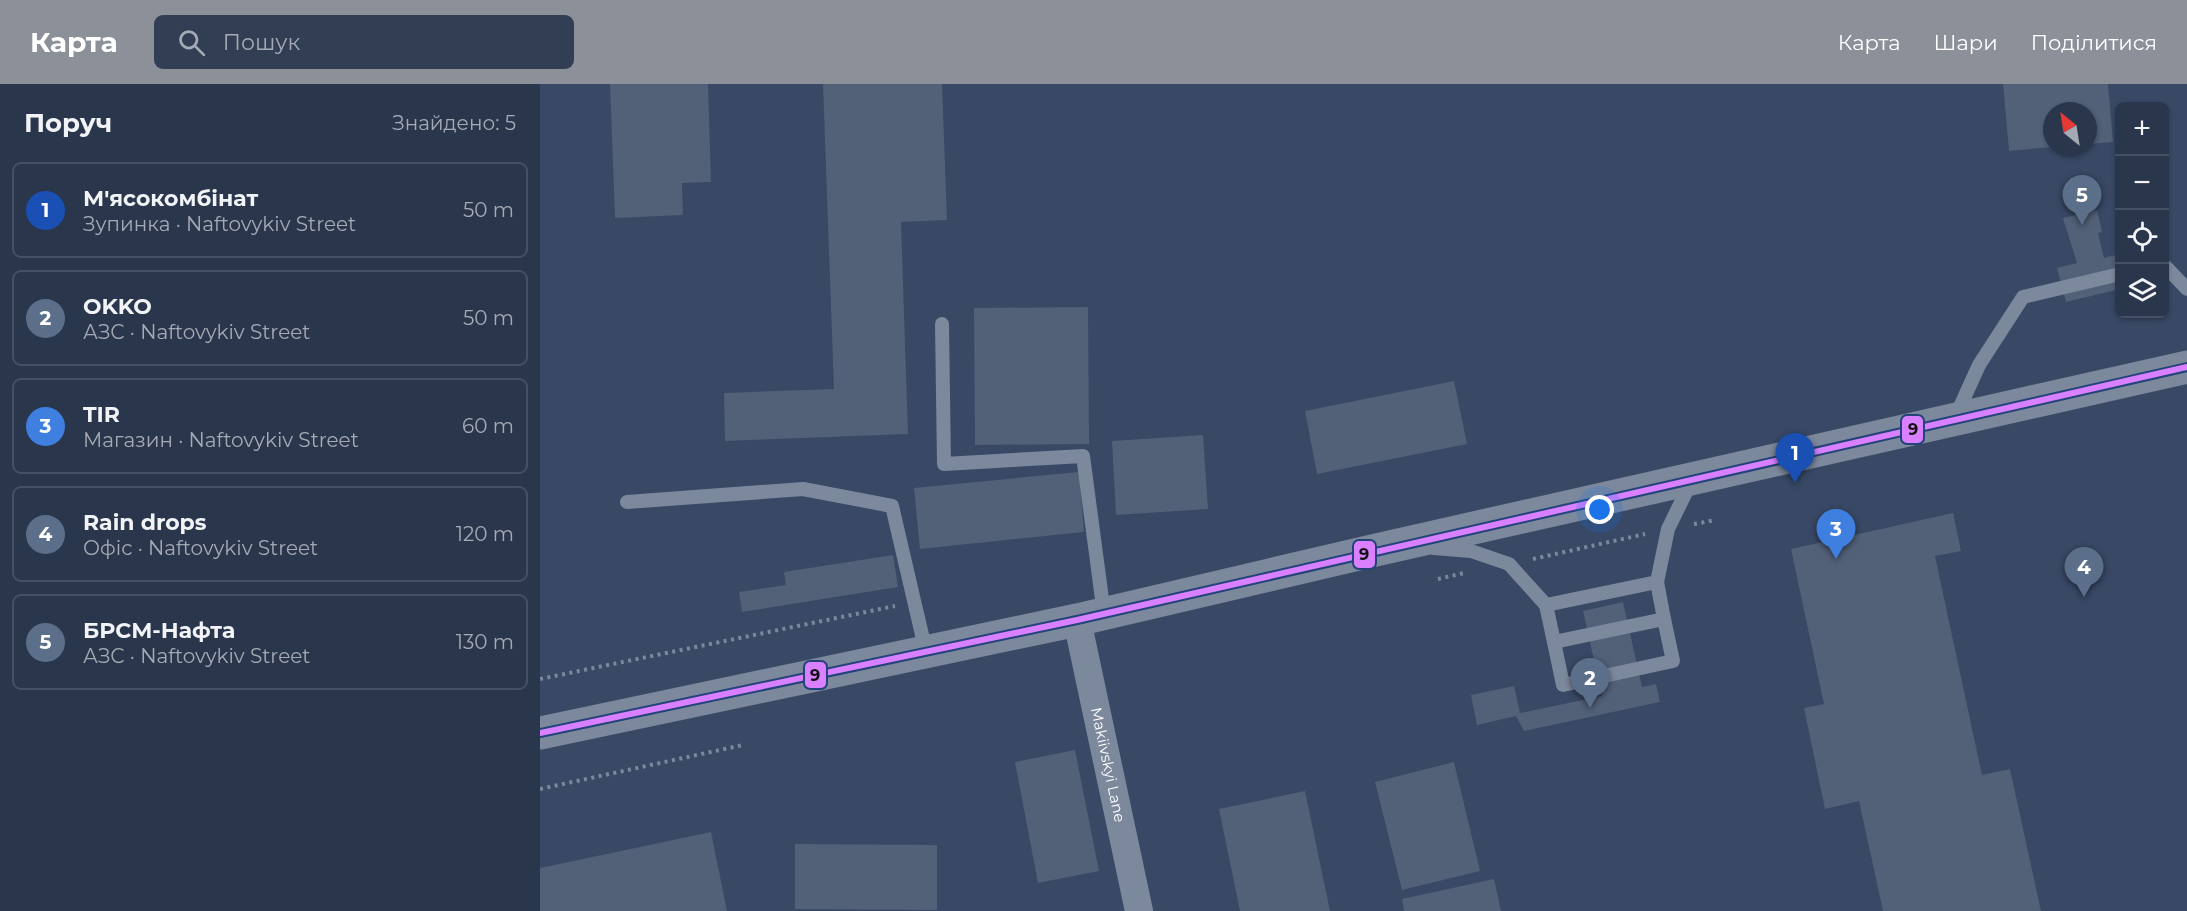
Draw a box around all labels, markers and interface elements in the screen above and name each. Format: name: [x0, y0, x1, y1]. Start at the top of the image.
search box: [154, 15, 574, 69]
text: Карта: [30, 25, 118, 59]
icon: search: [175, 26, 208, 59]
text: Пошук: [223, 29, 300, 56]
text: Карта: [1838, 30, 1901, 55]
text: Шари: [1934, 30, 1998, 55]
text: Поділитися: [2031, 30, 2157, 55]
north arrow: [2043, 102, 2097, 156]
map controls: [2115, 102, 2169, 318]
button: +: [2115, 102, 2169, 156]
text: Поруч: [24, 107, 112, 139]
text: Знайдено: 5: [392, 111, 516, 135]
button: −: [2115, 156, 2169, 210]
pin: 5: [2062, 176, 2102, 225]
text: М'ясокомбінат: [83, 185, 258, 212]
text: 1: [42, 198, 49, 222]
text: 50 m: [463, 198, 514, 222]
button: locate: [2115, 210, 2169, 264]
text: Зупинка · Naftovykiv Street: [83, 212, 356, 236]
button: layers: [2115, 264, 2169, 318]
text: OKKO: [83, 293, 152, 320]
text: 2: [40, 306, 51, 330]
text: 50 m: [463, 306, 514, 330]
text: АЗС · Naftovykiv Street: [83, 320, 310, 344]
text: TIR: [83, 401, 120, 428]
text: 3: [40, 414, 51, 438]
text: 60 m: [462, 414, 514, 438]
line badge: 9: [1901, 415, 1924, 444]
text: 9: [1908, 420, 1918, 439]
text: Магазин · Naftovykiv Street: [83, 428, 359, 452]
pin: 1: [1776, 434, 1814, 483]
your location: [1585, 495, 1614, 524]
text: Rain drops: [83, 509, 206, 536]
pin: 3: [1816, 510, 1856, 559]
text: 4: [39, 522, 52, 546]
text: 120 m: [456, 522, 514, 546]
text: Офіс · Naftovykiv Street: [83, 536, 318, 560]
line badge: 9: [1353, 540, 1376, 569]
text: 9: [1359, 545, 1369, 564]
pin: 4: [2064, 548, 2104, 597]
text: БРСМ-Нафта: [83, 617, 235, 644]
text: 5: [40, 630, 51, 654]
text: 130 m: [456, 630, 514, 654]
text: АЗС · Naftovykiv Street: [83, 644, 310, 668]
pin: 2: [1570, 658, 1610, 708]
line badge: 9: [804, 661, 827, 689]
text: 9: [810, 666, 820, 685]
street label: Makiivskyi Lane: [1087, 705, 1130, 824]

